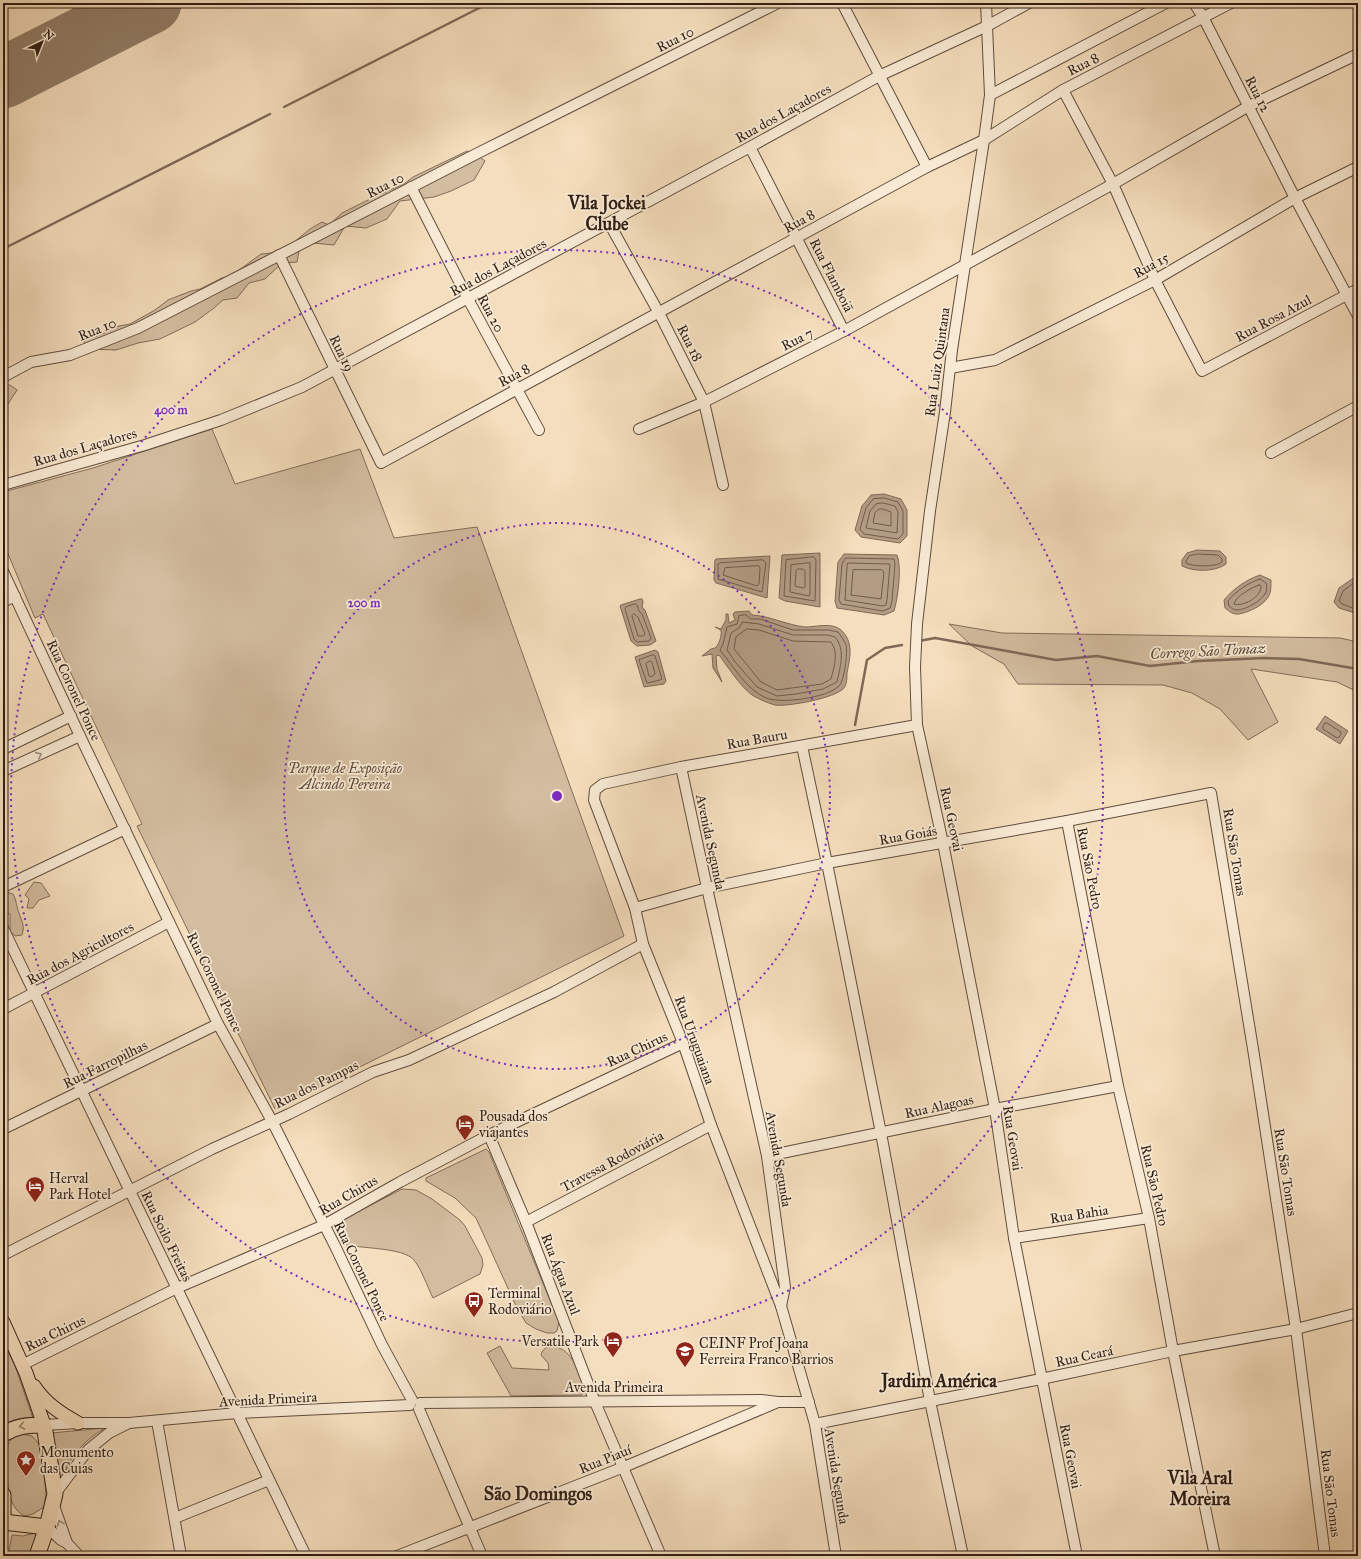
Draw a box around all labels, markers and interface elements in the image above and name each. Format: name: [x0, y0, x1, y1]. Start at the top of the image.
north arrow: [22, 22, 62, 62]
street label: Rua 10: [654, 23, 697, 56]
text: N: [41, 27, 57, 43]
street label: Rua 8: [1064, 49, 1102, 80]
street label: Rua 12: [1241, 73, 1274, 115]
street label: Rua dos Laçadores: [732, 80, 834, 147]
street label: Rua 10: [364, 169, 407, 202]
district label: Vila Jockei Clube: [567, 192, 647, 235]
street label: Rua 8: [780, 206, 818, 237]
street label: Rua dos Laçadores: [447, 235, 549, 300]
street label: Rua Flamboiã: [806, 236, 857, 315]
street label: Rua 15: [1130, 249, 1172, 282]
street label: Rua 20: [473, 291, 508, 335]
street label: Rua Rosa Azul: [1232, 291, 1315, 346]
street label: Rua Luiz Quintana: [921, 306, 954, 418]
street label: Rua 10: [76, 314, 119, 345]
street label: Rua 18: [673, 322, 706, 365]
street label: Rua 7: [778, 324, 816, 355]
street label: Rua 19: [325, 332, 358, 374]
street label: Rua 8: [495, 360, 533, 391]
text: 400 m: [154, 403, 189, 418]
street label: Rua dos Laçadores: [31, 425, 139, 470]
text: 200 m: [348, 596, 381, 610]
street label: Rua Coronel Ponce: [43, 637, 104, 744]
water label: Corrego São Tomaz: [1150, 639, 1267, 663]
street label: Rua Bauru: [725, 726, 789, 753]
one-way arrow: [34, 752, 42, 760]
park label: Parque de Exposição Alcindo Pereira: [288, 760, 402, 793]
street label: Rua Geovai: [936, 785, 967, 853]
centre of rings: [550, 789, 564, 803]
street label: Avenida Segunda: [692, 792, 729, 891]
street label: Rua São Tomas: [1219, 807, 1250, 897]
street label: Rua Goiás: [878, 822, 938, 849]
street label: Rua São Pedro: [1073, 826, 1106, 911]
street label: Rua dos Agricultores: [24, 918, 137, 989]
street label: Rua Coronel Ponce: [183, 929, 246, 1035]
street label: Rua Uruguaiana: [671, 994, 718, 1087]
street label: Rua Chirus: [604, 1028, 670, 1071]
street label: Rua Farropilhas: [60, 1037, 150, 1092]
street label: Rua dos Pampas: [271, 1057, 361, 1112]
street label: Rua Alagoas: [903, 1091, 975, 1122]
street label: Rua Geovai: [999, 1104, 1026, 1172]
place label: Pousada dos viajantes: [478, 1108, 548, 1141]
street label: Avenida Segunda: [762, 1109, 795, 1208]
hotel icon: Pousada dos viajantes: [454, 1113, 476, 1141]
street label: Travessa Rodoviária: [558, 1127, 667, 1196]
street label: Rua São Tomas: [1270, 1127, 1301, 1217]
street label: Rua São Pedro: [1137, 1143, 1172, 1228]
place label: Herval Park Hotel: [49, 1170, 111, 1203]
street label: Rua Chirus: [316, 1172, 381, 1219]
hotel icon: Herval Park Hotel: [24, 1175, 46, 1203]
street label: Rua Soilo Freitas: [137, 1188, 196, 1284]
street label: Rua Bahia: [1049, 1201, 1110, 1227]
street label: Rua Coronel Ponce: [330, 1218, 393, 1324]
street label: Rua Água Azul: [537, 1230, 586, 1317]
place label: Terminal Rodoviário: [488, 1285, 552, 1318]
bus stop icon: Terminal Rodoviário: [463, 1290, 485, 1318]
street label: Rua Chirus: [22, 1312, 88, 1355]
hotel icon: Versatile Park: [602, 1330, 624, 1358]
place label: Versatile Park: [520, 1333, 599, 1350]
place label: CEINF Prof Joana Ferreira Franco Barrios: [699, 1335, 833, 1368]
school or university icon: CEINF Prof Joana Ferreira Franco Barrios: [674, 1340, 696, 1368]
street label: Rua Ceará: [1054, 1342, 1115, 1371]
district label: Jardim América: [879, 1370, 997, 1393]
street label: Avenida Primeira: [564, 1379, 663, 1396]
street label: Avenida Primeira: [218, 1388, 318, 1411]
one-way arrow: [19, 1421, 26, 1430]
street label: Rua Geovai: [1056, 1422, 1085, 1490]
street label: Avenida Segunda: [820, 1426, 853, 1525]
street label: Rua Piauí: [576, 1441, 635, 1478]
place label: Monumento das Cuias: [40, 1444, 114, 1477]
street label: Rua São Tomas: [1317, 1448, 1344, 1538]
place icon: Monumento das Cuias: [15, 1449, 37, 1477]
district label: Vila Aral Moreira: [1166, 1467, 1234, 1510]
district label: São Domingos: [484, 1483, 593, 1506]
one-way arrow: [57, 1519, 65, 1526]

